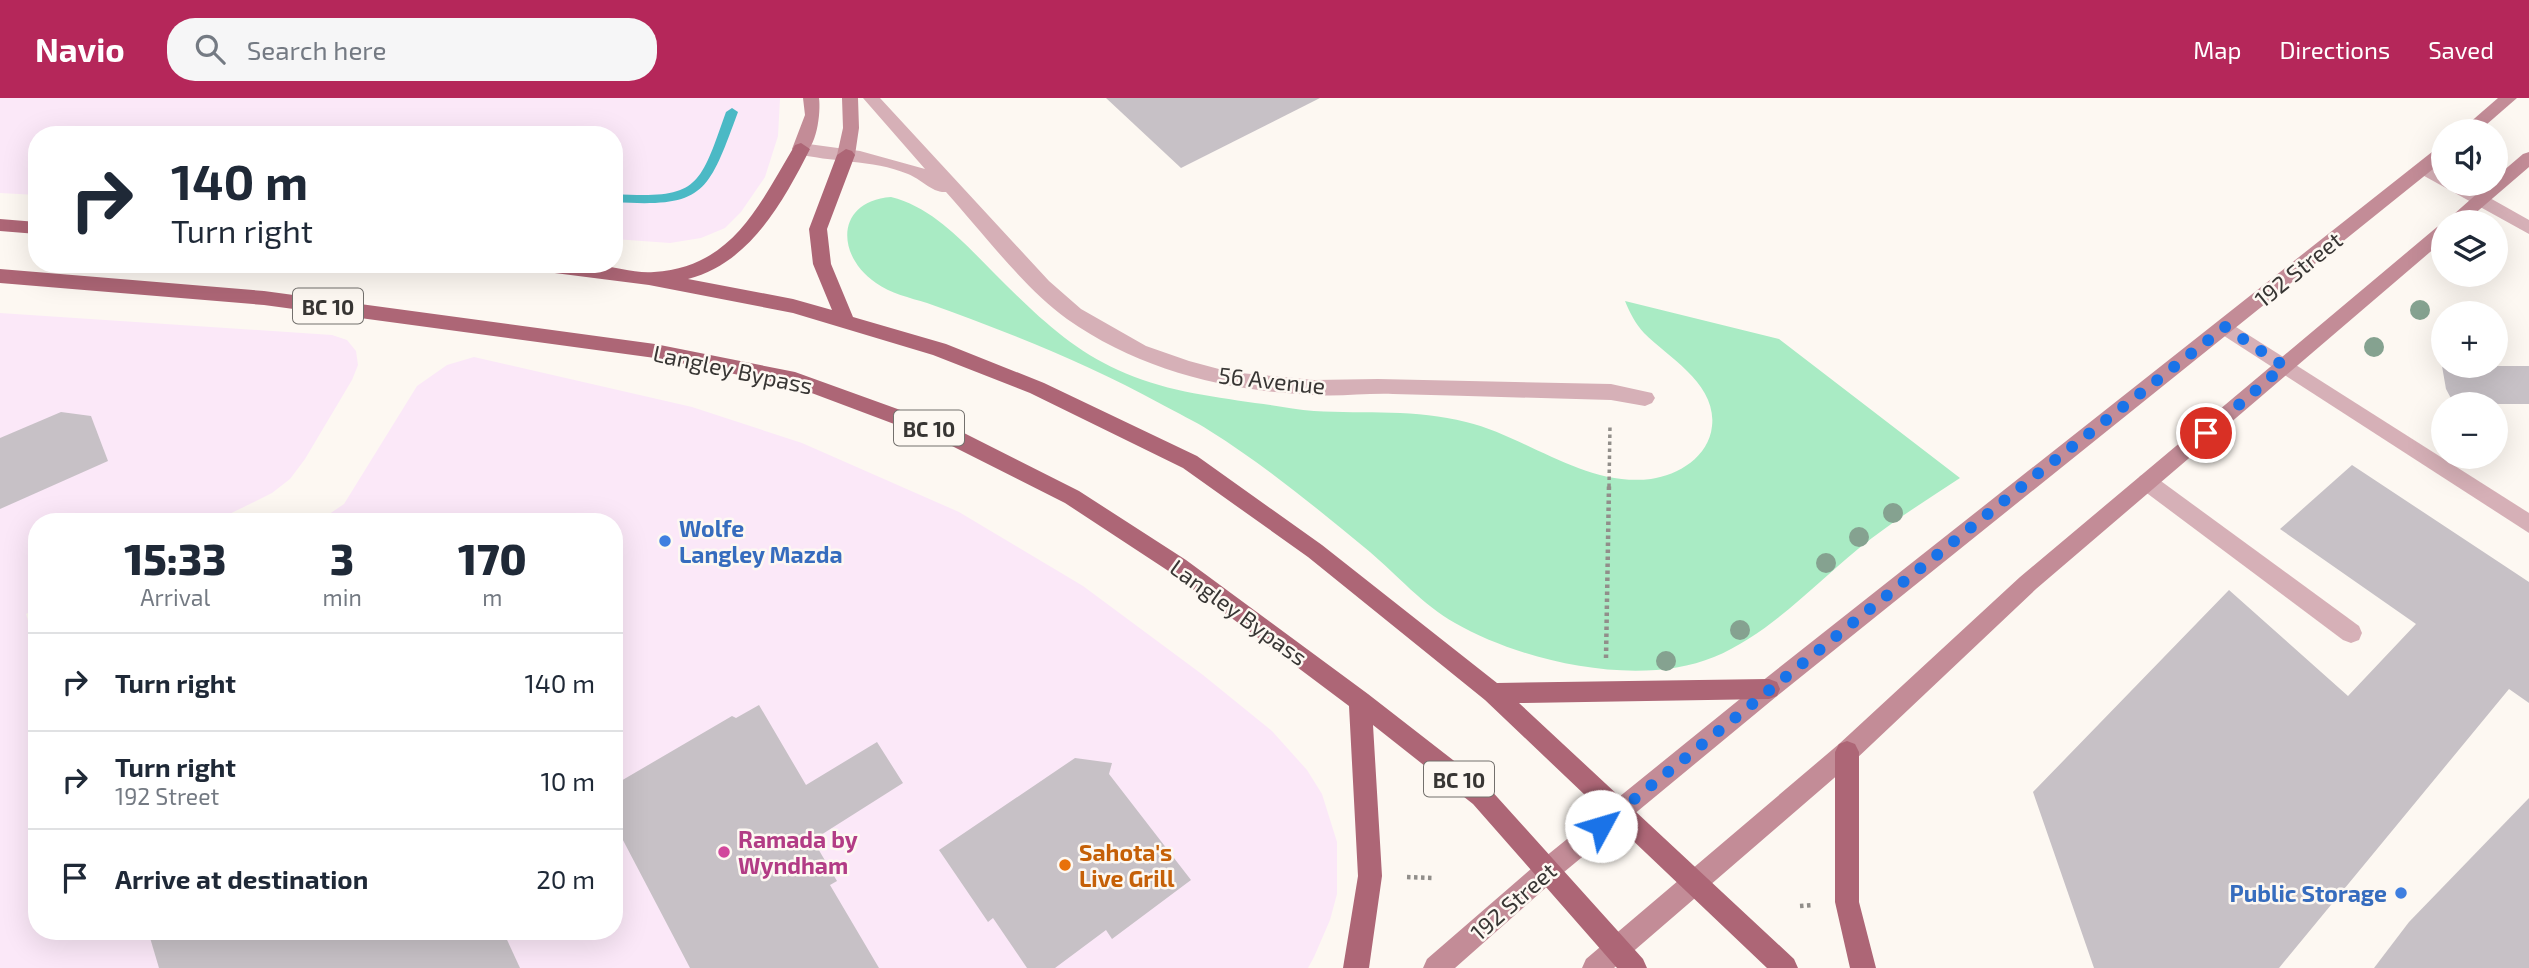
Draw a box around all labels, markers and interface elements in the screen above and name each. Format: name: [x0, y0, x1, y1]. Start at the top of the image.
search box: [167, 18, 657, 81]
text: Navio: [35, 29, 125, 69]
icon: search: [191, 30, 229, 68]
text: Search here: [247, 34, 386, 65]
text: Map: [2193, 35, 2241, 64]
text: Directions: [2279, 35, 2390, 64]
text: Saved: [2428, 35, 2494, 64]
map controls: [2431, 119, 2508, 469]
button: sound: [2431, 119, 2508, 196]
text: 140 m: [171, 151, 308, 210]
icon: right: [56, 154, 147, 245]
button: layers: [2431, 210, 2508, 287]
text: Turn right: [171, 211, 313, 249]
street label: 192 Street: [2249, 225, 2348, 313]
road number: BC 10: [293, 288, 363, 324]
button: +: [2431, 301, 2508, 378]
street label: Langley Bypass: [651, 338, 815, 400]
street label: 56 Avenue: [1217, 360, 1327, 400]
button: −: [2431, 392, 2508, 469]
pin: [2176, 403, 2236, 463]
road number: BC 10: [894, 410, 964, 446]
icon: arrive: [2187, 414, 2225, 452]
place label: Wolfe Langley Mazda: [679, 514, 843, 568]
text: 15:33: [124, 533, 226, 583]
text: 3: [330, 533, 354, 583]
text: 170: [458, 533, 527, 583]
marker: Wolfe Langley Mazda: [657, 533, 673, 549]
street label: Langley Bypass: [1165, 553, 1313, 671]
text: Arrival: [140, 583, 210, 611]
text: min: [323, 583, 362, 611]
text: m: [482, 583, 502, 611]
icon: right: [56, 663, 94, 701]
text: Turn right: [115, 667, 236, 698]
text: 140 m: [524, 667, 595, 698]
text: Turn right: [115, 751, 236, 782]
icon: right: [56, 761, 94, 799]
road number: BC 10: [1424, 762, 1494, 796]
text: 10 m: [540, 765, 595, 796]
text: 192 Street: [115, 782, 219, 810]
position arrow: [1564, 789, 1638, 863]
place label: Ramada by Wyndham: [738, 825, 858, 879]
place label: Sahota's Live Grill: [1079, 838, 1175, 892]
marker: Ramada by Wyndham: [716, 844, 732, 860]
street label: 192 Street: [1464, 856, 1562, 946]
marker: Sahota's Live Grill: [1057, 857, 1073, 873]
icon: arrive: [56, 859, 94, 897]
text: Arrive at destination: [115, 863, 368, 894]
text: 20 m: [536, 863, 595, 894]
place label: Public Storage: [2229, 879, 2387, 907]
marker: Public Storage: [2393, 885, 2409, 901]

